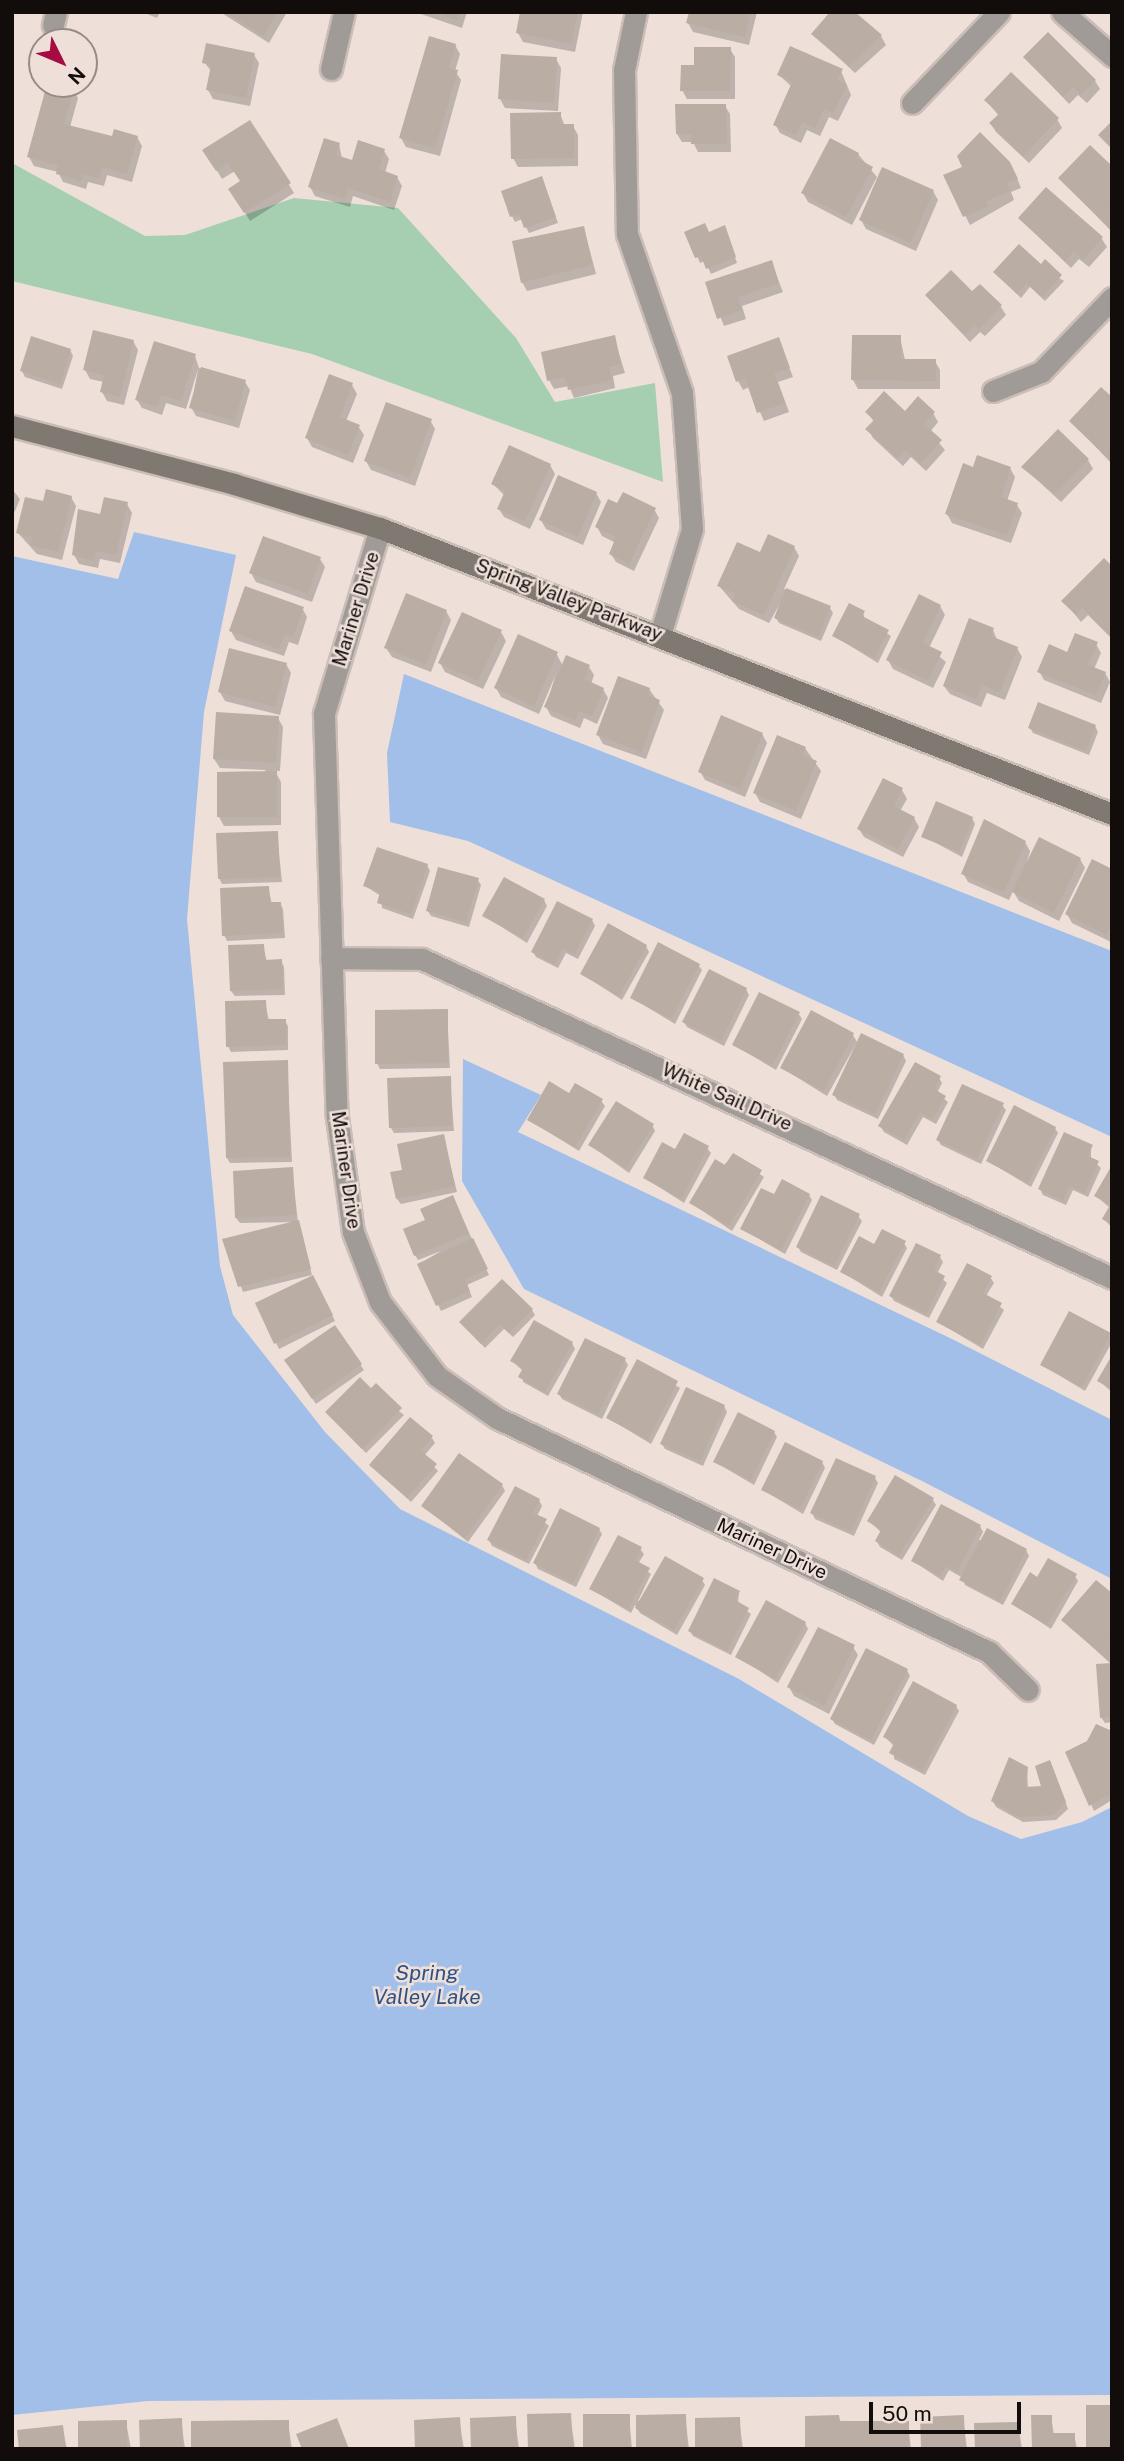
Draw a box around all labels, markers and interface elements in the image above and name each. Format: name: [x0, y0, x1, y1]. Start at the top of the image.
north arrow: [28, 28, 98, 98]
text: N: [64, 63, 90, 89]
street label: Mariner Drive: [328, 549, 384, 669]
street label: Spring Valley Parkway: [472, 554, 666, 646]
street label: White Sail Drive: [658, 1058, 796, 1136]
street label: Mariner Drive: [326, 1110, 366, 1230]
street label: Mariner Drive: [713, 1514, 831, 1584]
water label: Spring Valley Lake: [373, 1960, 481, 2010]
scale bar: [872, 2388, 1024, 2432]
text: 50 m: [882, 2401, 932, 2426]

